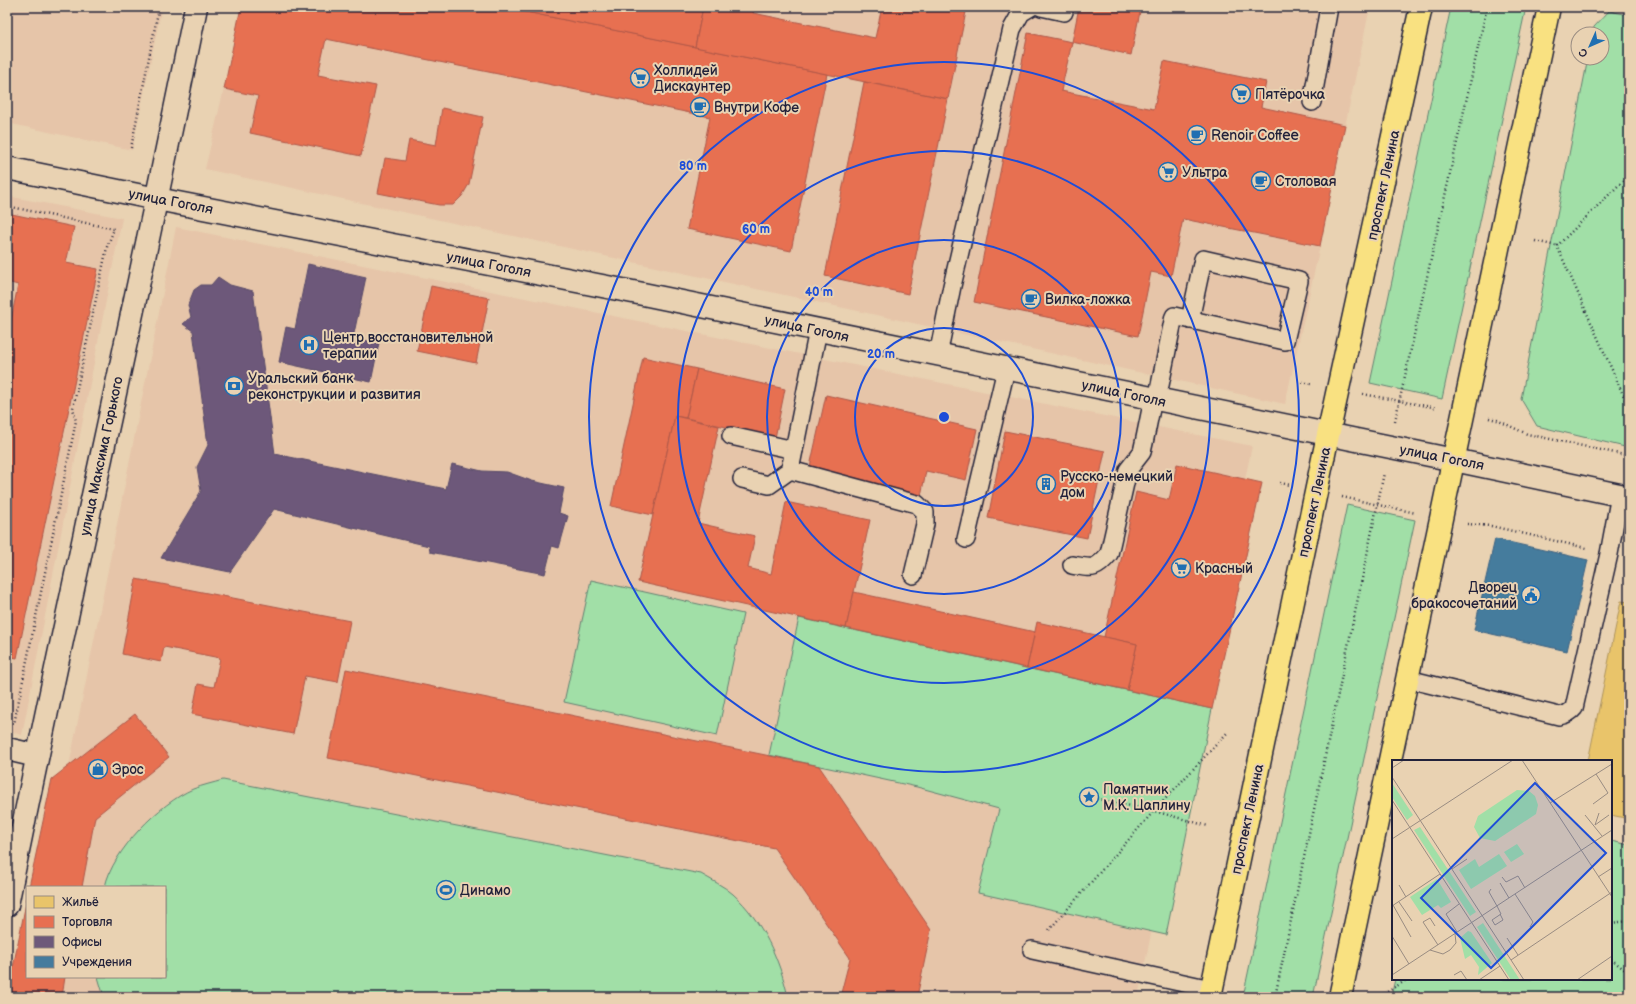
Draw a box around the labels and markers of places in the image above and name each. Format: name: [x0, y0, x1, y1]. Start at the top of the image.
place label: Холлидей Дискаунтер: [654, 62, 731, 95]
supermarket icon: Холлидей Дискаунтер: [629, 67, 651, 89]
supermarket icon: Пятёрочка: [1230, 83, 1252, 105]
place label: Пятёрочка: [1255, 86, 1326, 103]
cafe icon: Внутри Кофе: [689, 96, 711, 118]
place label: Внутри Кофе: [714, 99, 799, 116]
cafe icon: Renoir Coffee: [1186, 124, 1208, 146]
place label: Renoir Coffee: [1211, 127, 1299, 144]
supermarket icon: Ультра: [1157, 161, 1179, 183]
place label: Ультра: [1182, 164, 1228, 181]
cafe icon: Столовая: [1250, 170, 1272, 192]
place label: Столовая: [1275, 173, 1337, 190]
cafe icon: Вилка-ложка: [1020, 288, 1042, 310]
place label: Вилка-ложка: [1045, 291, 1131, 308]
place label: Центр восстановительной терапии: [323, 329, 493, 362]
hospital icon: Центр восстановительной терапии: [298, 334, 320, 356]
place label: Уральский банк реконструкции и развития: [248, 370, 421, 403]
bank icon: Уральский банк реконструкции и развития: [223, 375, 245, 397]
centre of rings: [937, 410, 951, 424]
place label: Русско-немецкий дом: [1060, 468, 1173, 501]
building icon: Русско-немецкий дом: [1035, 473, 1057, 495]
supermarket icon: Красный: [1170, 557, 1192, 579]
place label: Красный: [1195, 560, 1253, 577]
place label: Дворец бракосочетаний: [1411, 579, 1517, 612]
public building icon: Дворец бракосочетаний: [1520, 584, 1542, 606]
shop icon: Эрос: [87, 758, 109, 780]
place label: Эрос: [112, 761, 144, 778]
place label: Памятник М.К. Цаплину: [1103, 781, 1191, 814]
place icon: Памятник М.К. Цаплину: [1078, 786, 1100, 808]
sports icon: Динамо: [435, 879, 457, 901]
place label: Динамо: [460, 882, 510, 899]

